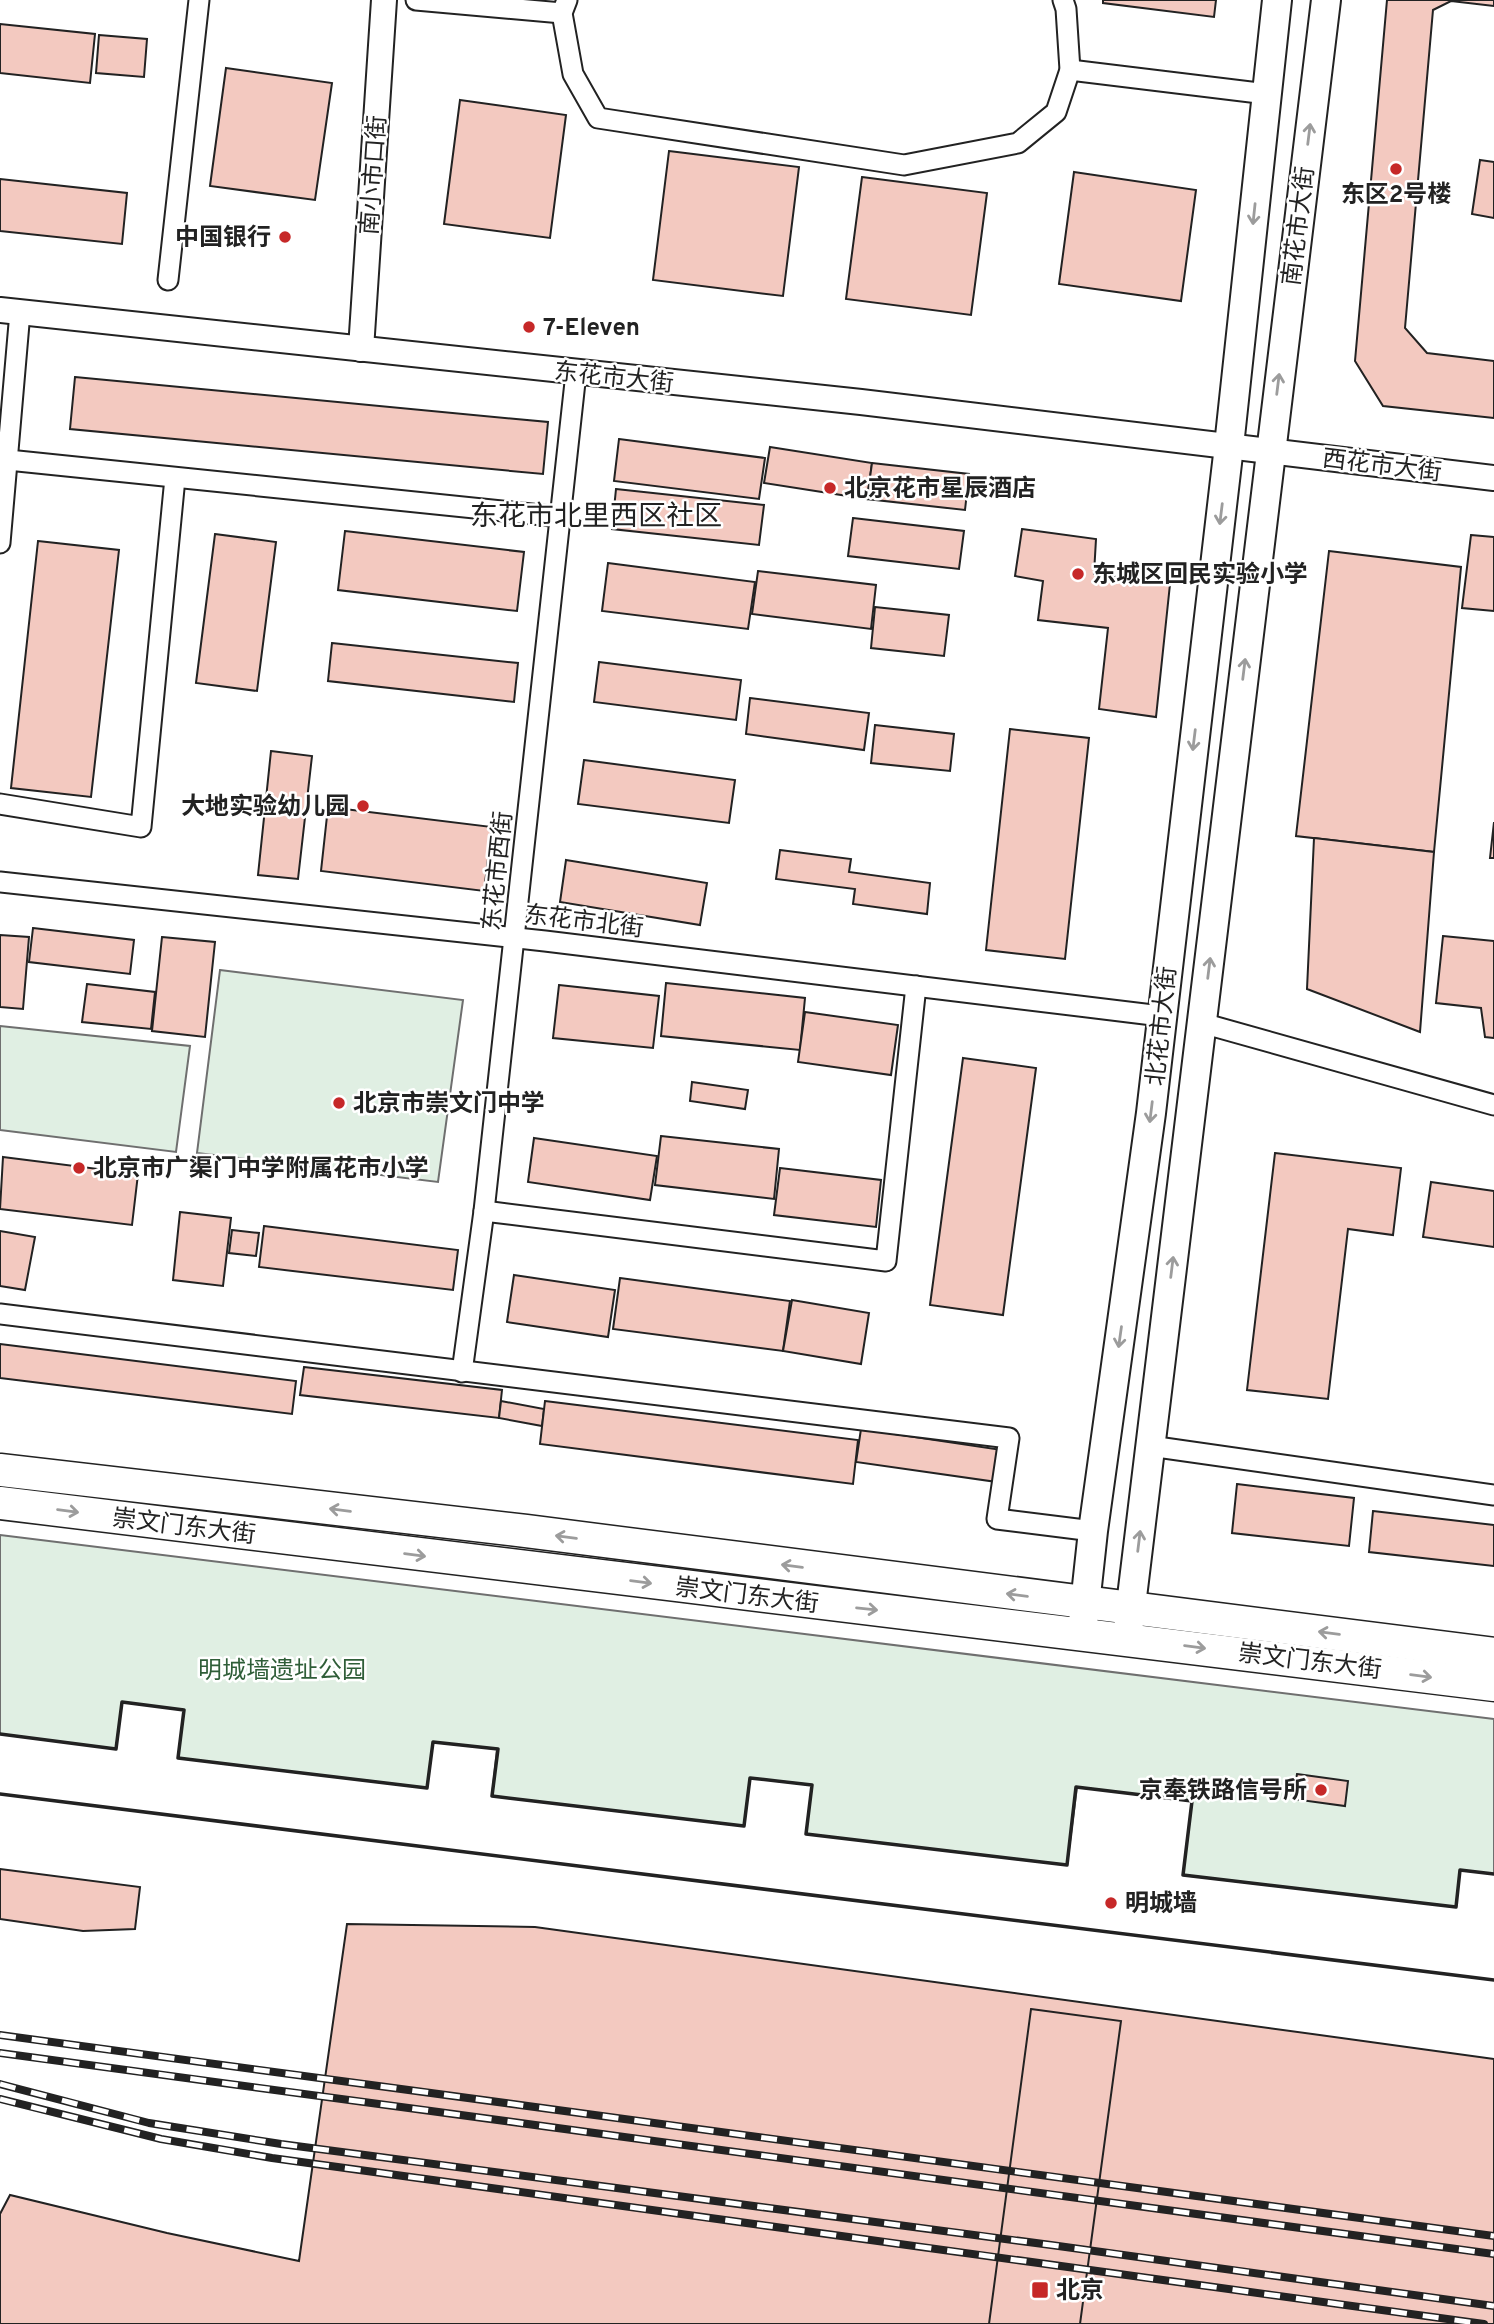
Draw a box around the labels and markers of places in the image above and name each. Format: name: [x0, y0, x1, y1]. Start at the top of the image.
marker: 东区2号楼: [1388, 161, 1404, 177]
place label: 东区2号楼: [1341, 181, 1451, 211]
place label: 中国银行: [175, 224, 271, 254]
marker: 中国银行: [277, 229, 293, 245]
place label: 7-Eleven: [543, 314, 640, 344]
marker: 7-Eleven: [521, 319, 537, 335]
place label: 北京花市星辰酒店: [844, 475, 1036, 505]
marker: 北京花市星辰酒店: [822, 480, 838, 496]
place label: 东城区回民实验小学: [1092, 561, 1308, 591]
marker: 东城区回民实验小学: [1070, 566, 1086, 582]
place label: 大地实验幼儿园: [181, 793, 349, 823]
marker: 大地实验幼儿园: [355, 798, 371, 814]
place label: 北京市崇文门中学: [353, 1090, 545, 1120]
marker: 北京市崇文门中学: [331, 1095, 347, 1111]
place label: 北京市广渠门中学附属花市小学: [93, 1155, 429, 1185]
marker: 北京市广渠门中学附属花市小学: [71, 1160, 87, 1176]
place label: 京奉铁路信号所: [1139, 1777, 1307, 1807]
marker: 京奉铁路信号所: [1313, 1782, 1329, 1798]
place label: 明城墙: [1125, 1890, 1197, 1920]
marker: 明城墙: [1103, 1895, 1119, 1911]
place label: 北京: [1056, 2277, 1104, 2307]
marker: 北京: [1030, 2280, 1050, 2300]

